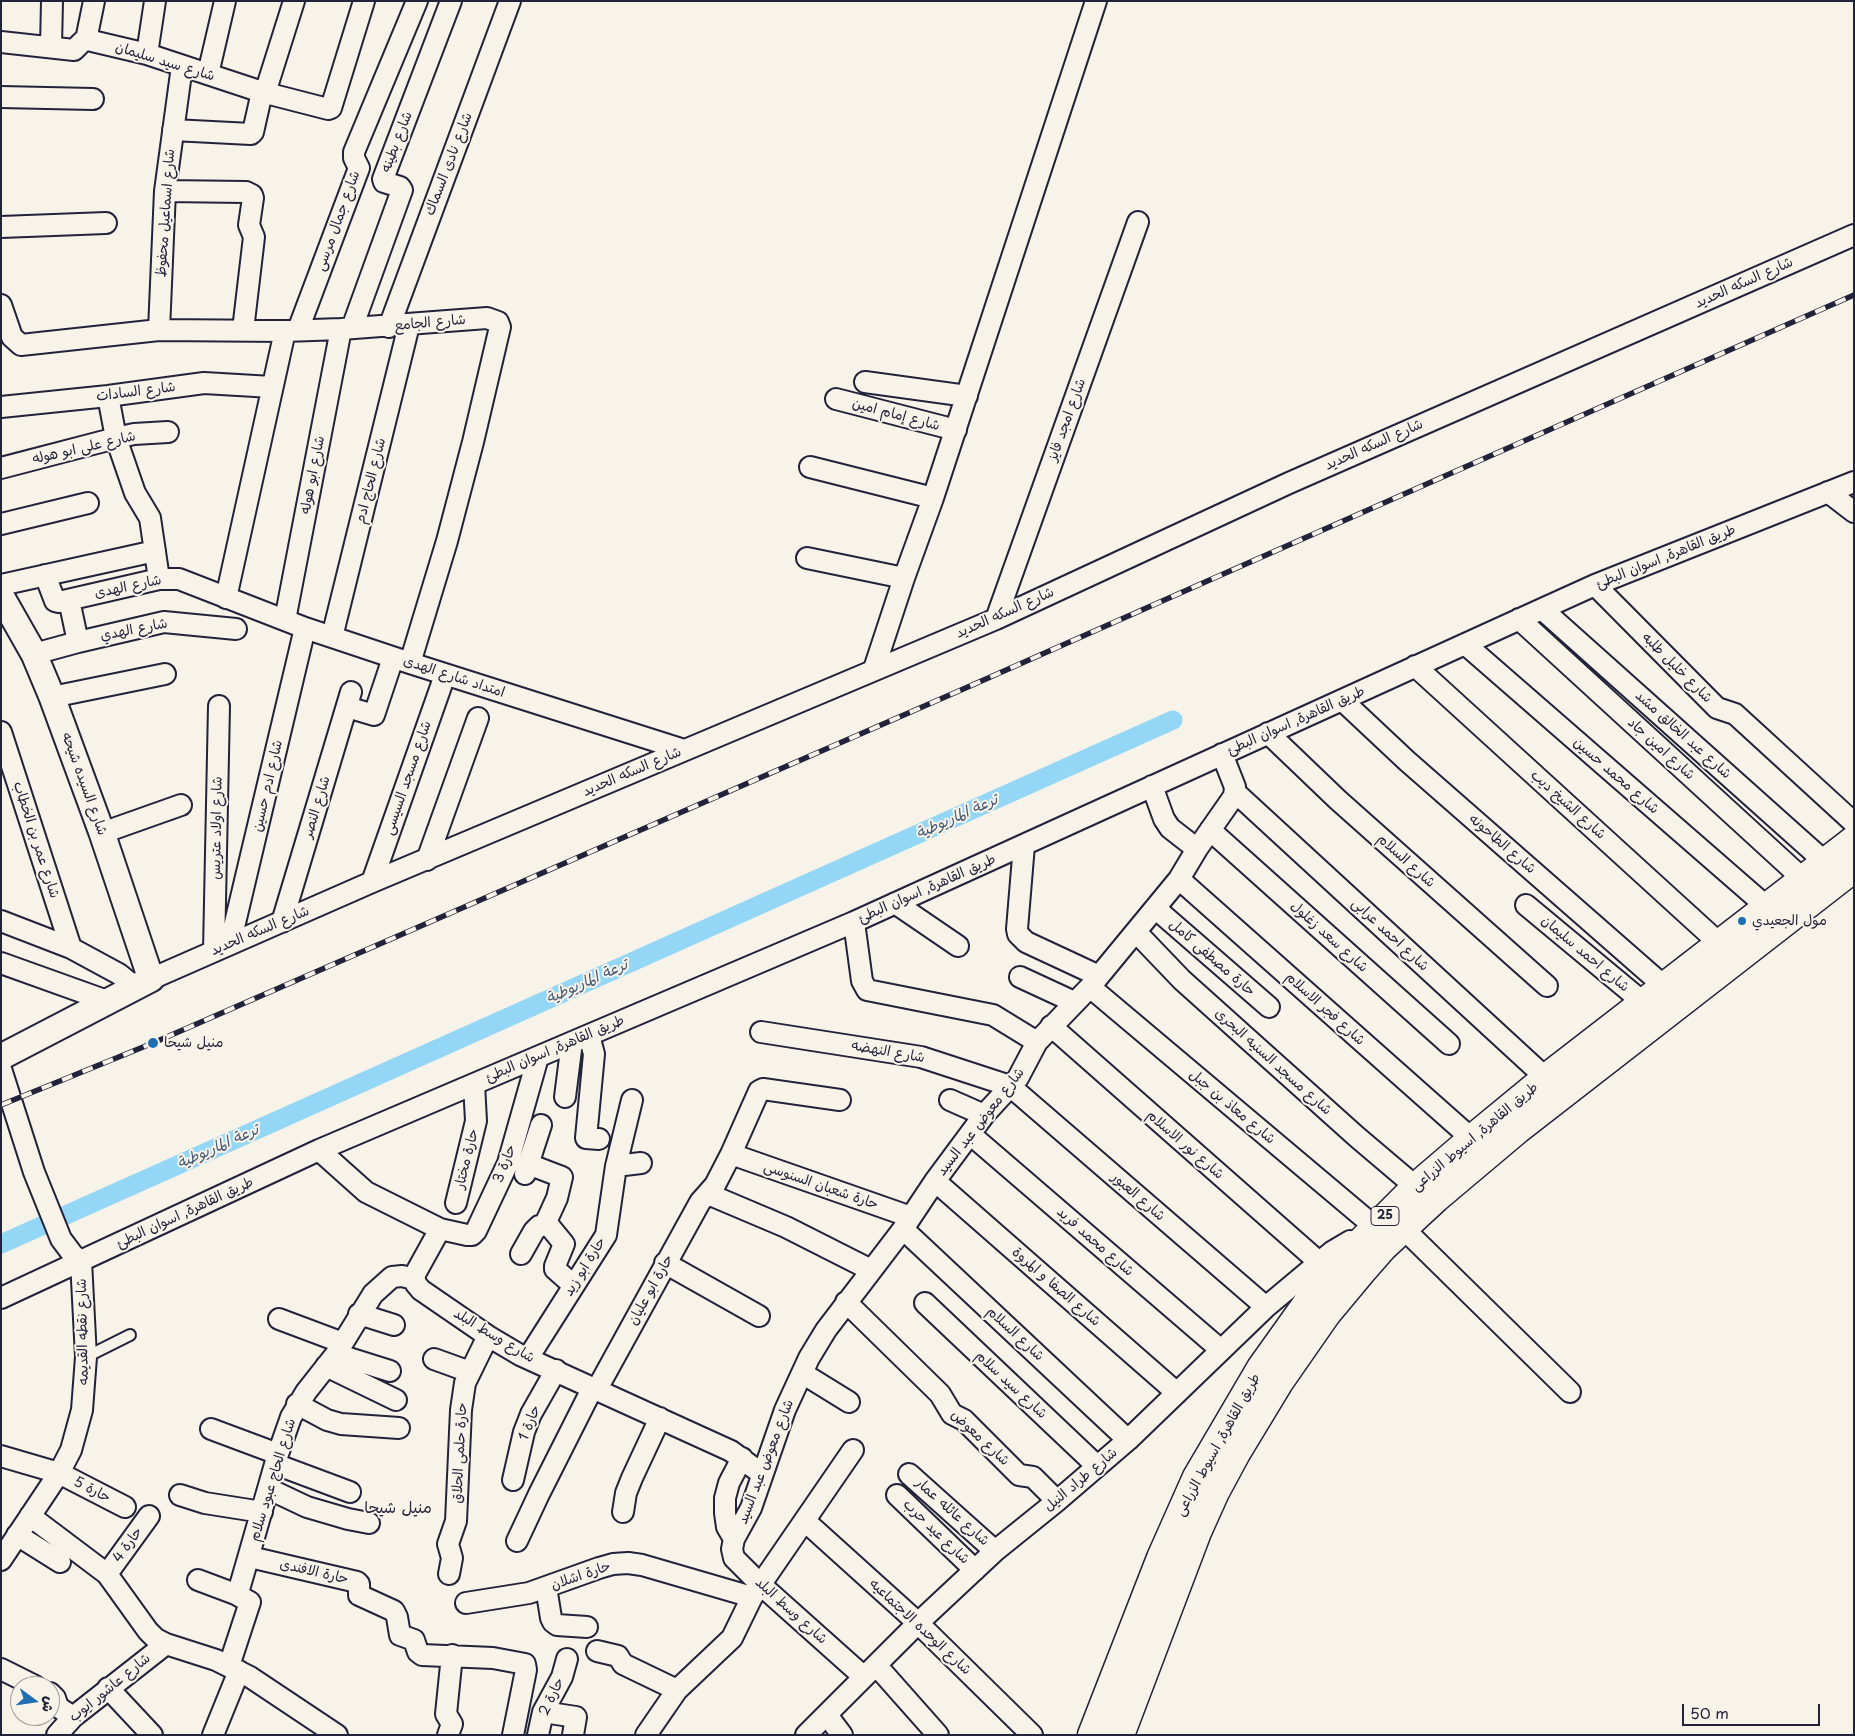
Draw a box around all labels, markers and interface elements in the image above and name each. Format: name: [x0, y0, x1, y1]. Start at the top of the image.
street label: شارع سيد سليمان: [113, 39, 217, 85]
street label: شارع بطينه: [378, 109, 416, 175]
street label: شارع نادى السماك: [422, 110, 476, 218]
street label: شارع اسماعيل محفوظ: [153, 148, 179, 278]
street label: شارع جمال مرسى: [312, 169, 364, 273]
street label: شارع السكه الحديد: [1692, 254, 1796, 312]
street label: شارع الجامع: [394, 312, 466, 334]
street label: شارع امجد فايز: [1044, 376, 1090, 464]
street label: شارع السادات: [95, 379, 177, 405]
street label: شارع إمام امين: [850, 395, 942, 435]
street label: شارع السكه الحديد: [1322, 416, 1426, 474]
street label: شارع على ابو هوله: [31, 428, 137, 468]
street label: شارع ابو هوله: [297, 434, 329, 516]
street label: شارع الحاج ادم: [352, 436, 390, 526]
street label: طريق القاهرة, اسوان البطئ: [1594, 521, 1738, 593]
street label: شارع الهدى: [93, 572, 163, 602]
street label: شارع السكه الحديد: [953, 584, 1057, 642]
street label: شارع الهدي: [99, 615, 169, 645]
street label: شارع خليل طلبه: [1638, 629, 1716, 707]
street label: امتداد شارع الهدى: [401, 653, 507, 701]
street label: طريق القاهرة, اسوان البطئ: [1224, 683, 1368, 759]
street label: شارع عبد الخالق مشد: [1631, 687, 1735, 783]
street label: شارع امين جاد: [1624, 714, 1698, 784]
street label: شارع مسجد السيسى: [381, 719, 435, 837]
street label: شارع السيده شيحه: [58, 730, 110, 838]
street label: شارع محمد حسين: [1570, 734, 1662, 818]
street label: شارع ادم حسين: [249, 738, 287, 834]
street label: شارع السكه الحديد: [580, 744, 684, 800]
street label: شارع الشيخ ديب: [1527, 767, 1609, 843]
street label: شارع النصر: [300, 774, 334, 840]
street label: شارع اولاد عتريس: [208, 776, 226, 880]
street label: شارع عمر بن الخطاب: [9, 780, 63, 900]
water label: ترعة الماريوطية: [913, 791, 1001, 843]
street label: شارع الطاحونه: [1465, 810, 1539, 878]
street label: شارع السلام: [1373, 831, 1439, 891]
street label: طريق القاهرة, اسوان البطئ: [855, 851, 999, 927]
street label: شارع احمد عرابى: [1348, 895, 1432, 975]
street label: شارع سعد زغلول: [1287, 898, 1371, 976]
street label: شارع السكه الحديد: [208, 903, 312, 959]
street label: شارع احمد سليمان: [1538, 912, 1632, 996]
place label: مول الجعيدي: [1752, 913, 1827, 929]
marker: مول الجعيدي: [1736, 915, 1748, 927]
street label: حارة مصطفى كامل: [1166, 916, 1258, 1000]
water label: ترعة الماريوطية: [543, 956, 631, 1008]
street label: شارع فجر الاسلام: [1282, 969, 1368, 1049]
street label: شارع مسجد السنيه البحرى: [1211, 1005, 1335, 1119]
street label: طريق القاهرة, اسوان البطئ: [483, 1012, 627, 1086]
place label: منيل شيحا: [164, 1035, 223, 1051]
marker: منيل شيحا: [146, 1036, 160, 1050]
street label: شارع النهضه: [850, 1037, 926, 1067]
street label: شارع معوض عبد السيد: [934, 1065, 1028, 1179]
street label: شارع معاذ بن جبل: [1185, 1066, 1279, 1148]
street label: طريق القاهرة, اسيوط الزراعى: [1408, 1079, 1542, 1195]
street label: شارع نور الاسلام: [1143, 1107, 1227, 1183]
water label: ترعة الماريوطية: [174, 1121, 262, 1173]
street label: حارة مختار: [451, 1127, 483, 1191]
street label: حارة 3: [490, 1143, 520, 1185]
street label: حارة شعبان السنوسى: [762, 1159, 880, 1213]
street label: شارع العبور: [1108, 1169, 1168, 1225]
street label: طريق القاهرة, اسوان البطئ: [114, 1174, 256, 1252]
street label: شارع محمد فريد: [1053, 1204, 1137, 1280]
road number: 25: [1371, 1206, 1399, 1226]
street label: حارة ابو زيد: [560, 1234, 610, 1300]
street label: شارع الصفا و المروة: [1008, 1244, 1104, 1330]
street label: حارة ابو عليان: [625, 1252, 677, 1328]
street label: شارع نقطه القديمه: [74, 1278, 92, 1386]
street label: شارع السلام: [983, 1303, 1047, 1365]
street label: شارع وسط البلد: [450, 1305, 538, 1367]
street label: شارع سيد سلام: [972, 1348, 1050, 1422]
street label: طريق القاهرة, اسيوط الزراعى: [1172, 1371, 1264, 1519]
street label: شارع معوض عبد السيد: [734, 1397, 798, 1527]
street label: حارة حلمى الحلاق: [449, 1402, 471, 1504]
street label: حارة 1: [516, 1403, 544, 1443]
street label: شارع معوض: [947, 1407, 1013, 1469]
street label: شارع الحاج عبود سلام: [246, 1417, 300, 1543]
street label: شارع طراد النيل: [1041, 1445, 1121, 1515]
street label: حارة 5: [71, 1474, 113, 1506]
street label: شارع عائله عمار: [912, 1474, 992, 1550]
street label: شارع عيد حرب: [899, 1496, 973, 1568]
district label: منيل شيحا: [364, 1499, 432, 1519]
street label: حارة 4: [110, 1524, 146, 1566]
street label: حارة الافندى: [278, 1556, 350, 1588]
street label: حارة اشلان: [549, 1558, 613, 1594]
street label: شارع وسط البلد: [751, 1574, 831, 1648]
street label: شارع الوحده الاجتماعيه: [865, 1575, 975, 1679]
street label: شارع عاشور ايوب: [66, 1650, 154, 1726]
street label: حارة 2: [536, 1675, 568, 1719]
north arrow: [10, 1676, 60, 1726]
text: ش: [37, 1694, 61, 1715]
scale bar: [1685, 1694, 1822, 1726]
text: 50 m: [1690, 1701, 1729, 1724]

